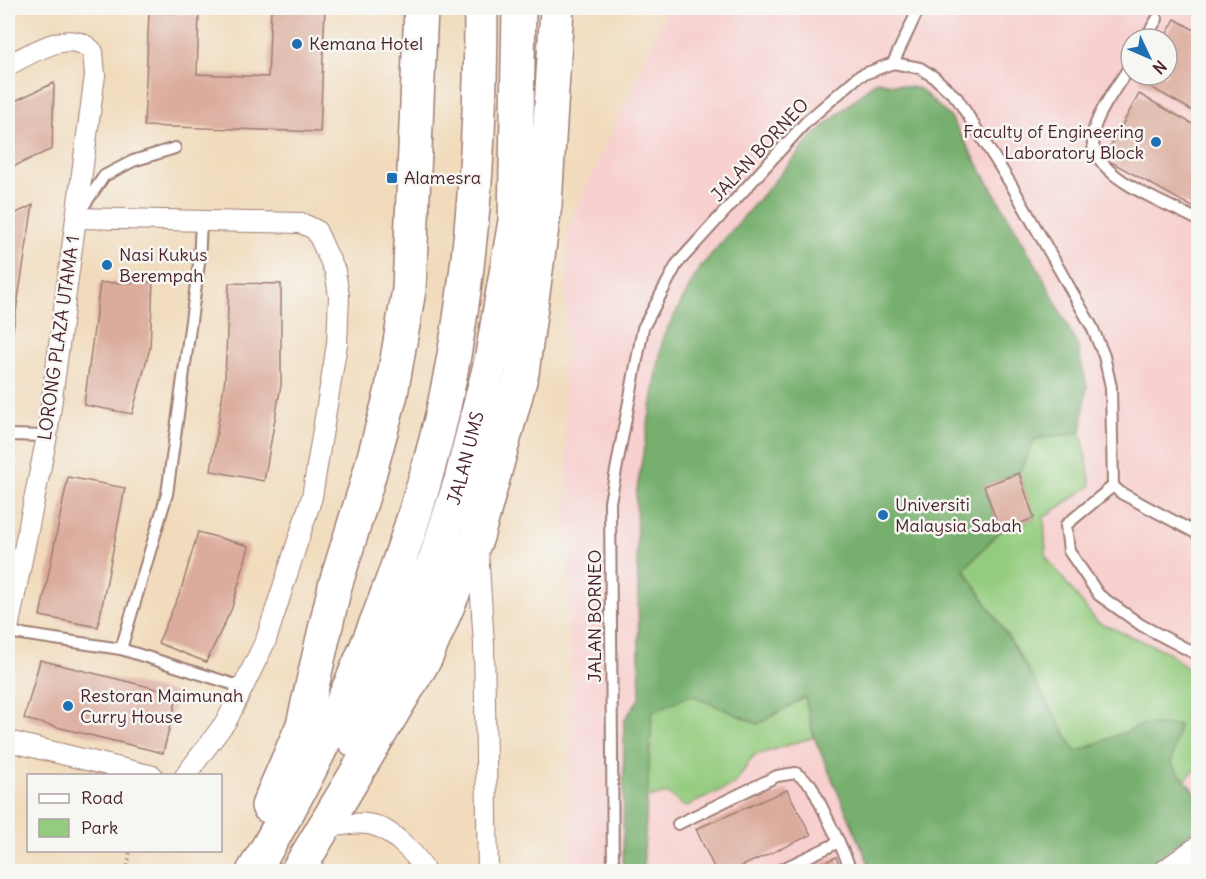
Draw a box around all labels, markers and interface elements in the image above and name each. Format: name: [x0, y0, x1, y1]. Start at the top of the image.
north arrow: [1119, 27, 1179, 87]
place label: Kemana Hotel: [309, 32, 423, 55]
marker: Kemana Hotel: [290, 37, 304, 51]
text: N: [1149, 56, 1171, 78]
street label: JALAN BORNEO: [706, 93, 813, 206]
place label: Faculty of Engineering Laboratory Block: [963, 120, 1144, 164]
marker: Faculty of Engineering Laboratory Block: [1149, 135, 1163, 149]
place label: Alamesra: [404, 166, 481, 189]
marker: Alamesra: [385, 171, 399, 185]
street label: LORONG PLAZA UTAMA 1: [33, 234, 84, 442]
place label: Nasi Kukus Berempah: [119, 243, 207, 287]
marker: Nasi Kukus Berempah: [100, 258, 114, 272]
street label: JALAN UMS: [442, 409, 489, 508]
place label: Universiti Malaysia Sabah: [895, 493, 1022, 537]
marker: Universiti Malaysia Sabah: [876, 508, 890, 522]
street label: JALAN BORNEO: [583, 550, 606, 682]
place label: Restoran Maimunah Curry House: [80, 684, 243, 728]
marker: Restoran Maimunah Curry House: [61, 699, 75, 713]
legend: [27, 774, 222, 852]
text: Road: [81, 786, 124, 809]
text: Park: [81, 816, 118, 839]

